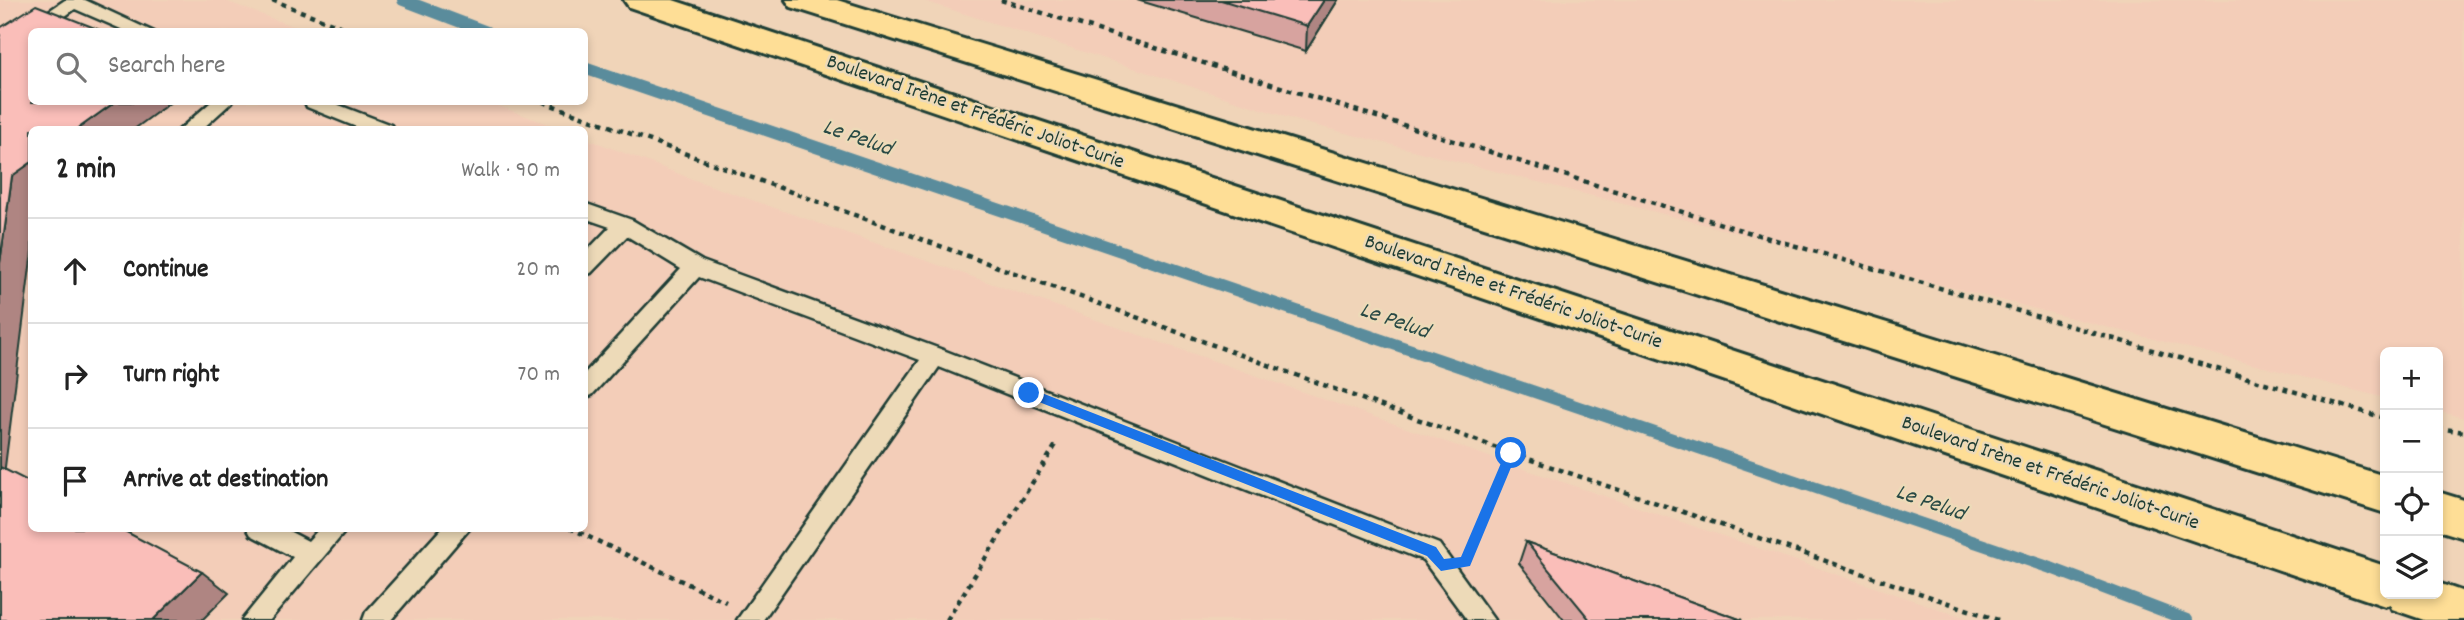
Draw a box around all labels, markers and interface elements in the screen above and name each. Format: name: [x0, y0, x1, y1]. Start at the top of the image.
search box: [28, 28, 588, 105]
icon: search: [52, 48, 90, 86]
text: Search here: [108, 48, 226, 85]
street label: Boulevard Irène et Frédéric Joliot-Curie: [822, 48, 1128, 178]
water label: Le Pelud: [818, 112, 899, 167]
text: 2 min: [56, 150, 116, 193]
text: Walk · 90 m: [461, 155, 560, 188]
street label: Boulevard Irène et Frédéric Joliot-Curie: [1360, 228, 1666, 358]
icon: ahead: [56, 252, 94, 290]
text: Continue: [123, 252, 208, 289]
text: 20 m: [516, 254, 560, 287]
water label: Le Pelud: [1355, 295, 1436, 350]
map controls: [2380, 347, 2443, 599]
button: +: [2380, 347, 2443, 410]
icon: right: [56, 357, 94, 395]
text: Turn right: [123, 357, 220, 394]
text: 70 m: [518, 359, 560, 392]
route end: [1013, 377, 1044, 408]
street label: Boulevard Irène et Frédéric Joliot-Curie: [1897, 409, 2203, 539]
button: −: [2380, 410, 2443, 473]
route start: [1495, 437, 1526, 468]
icon: arrive: [56, 462, 94, 500]
text: Arrive at destination: [123, 462, 328, 499]
button: locate: [2380, 473, 2443, 536]
water label: Le Pelud: [1891, 477, 1972, 532]
button: layers: [2380, 536, 2443, 599]

